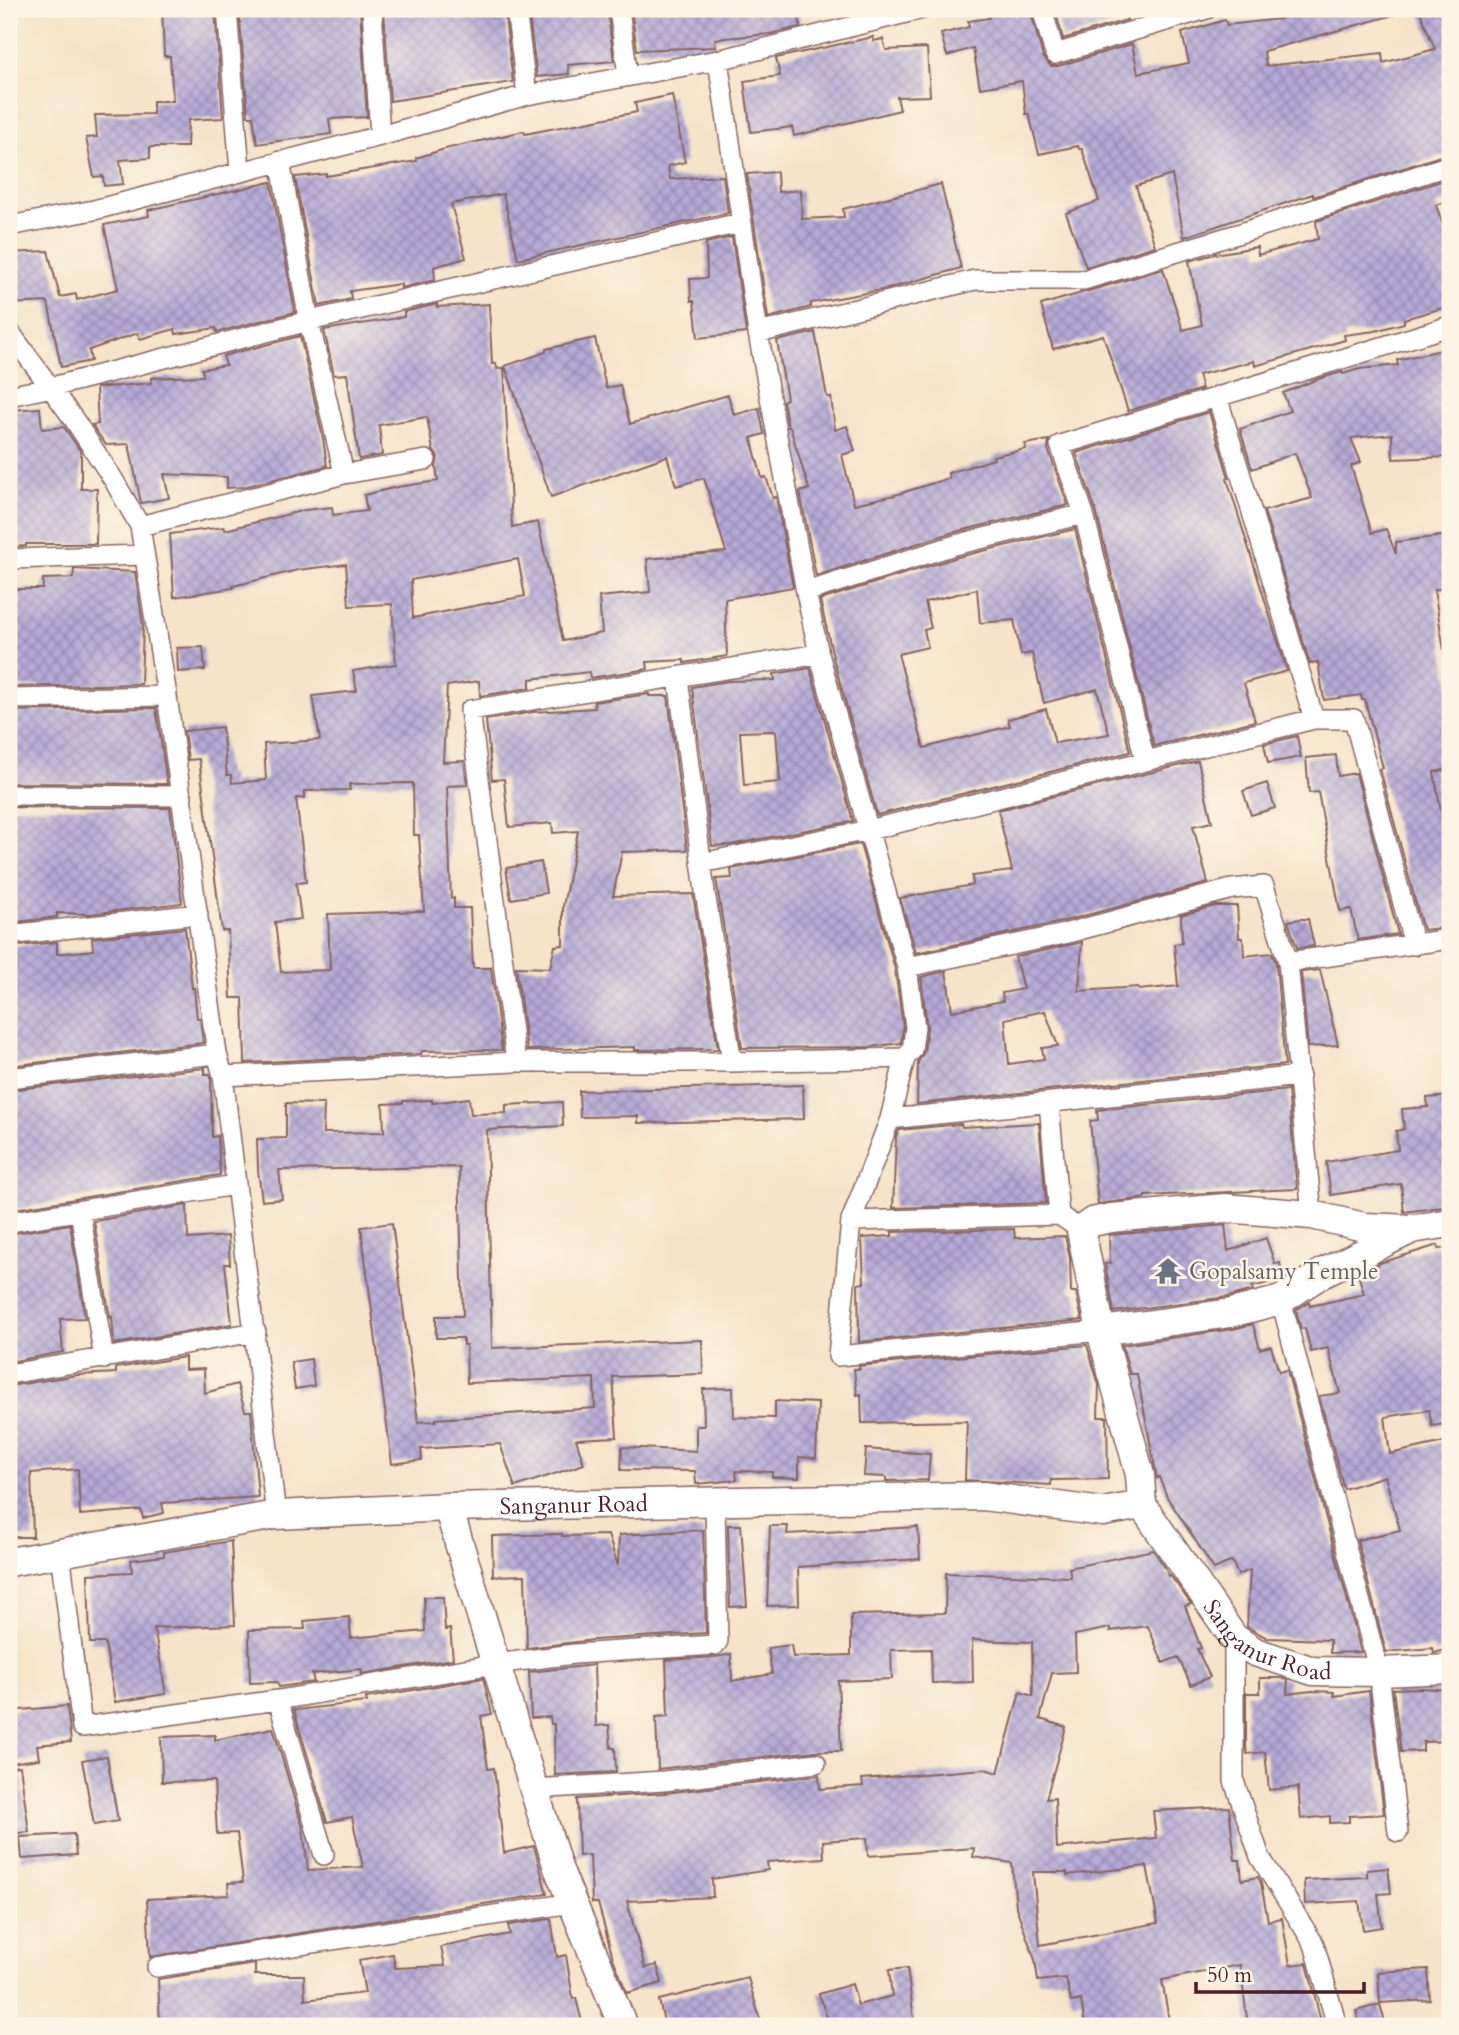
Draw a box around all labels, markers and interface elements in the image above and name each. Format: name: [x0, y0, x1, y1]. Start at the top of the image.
temple icon: Gopalsamy Temple: [1153, 1256, 1183, 1286]
place label: Gopalsamy Temple: [1189, 1256, 1378, 1287]
street label: Sanganur Road: [499, 1487, 649, 1521]
street label: Sanganur Road: [1196, 1593, 1332, 1687]
scale bar: [1196, 1951, 1364, 1995]
text: 50 m: [1207, 1961, 1252, 1990]

